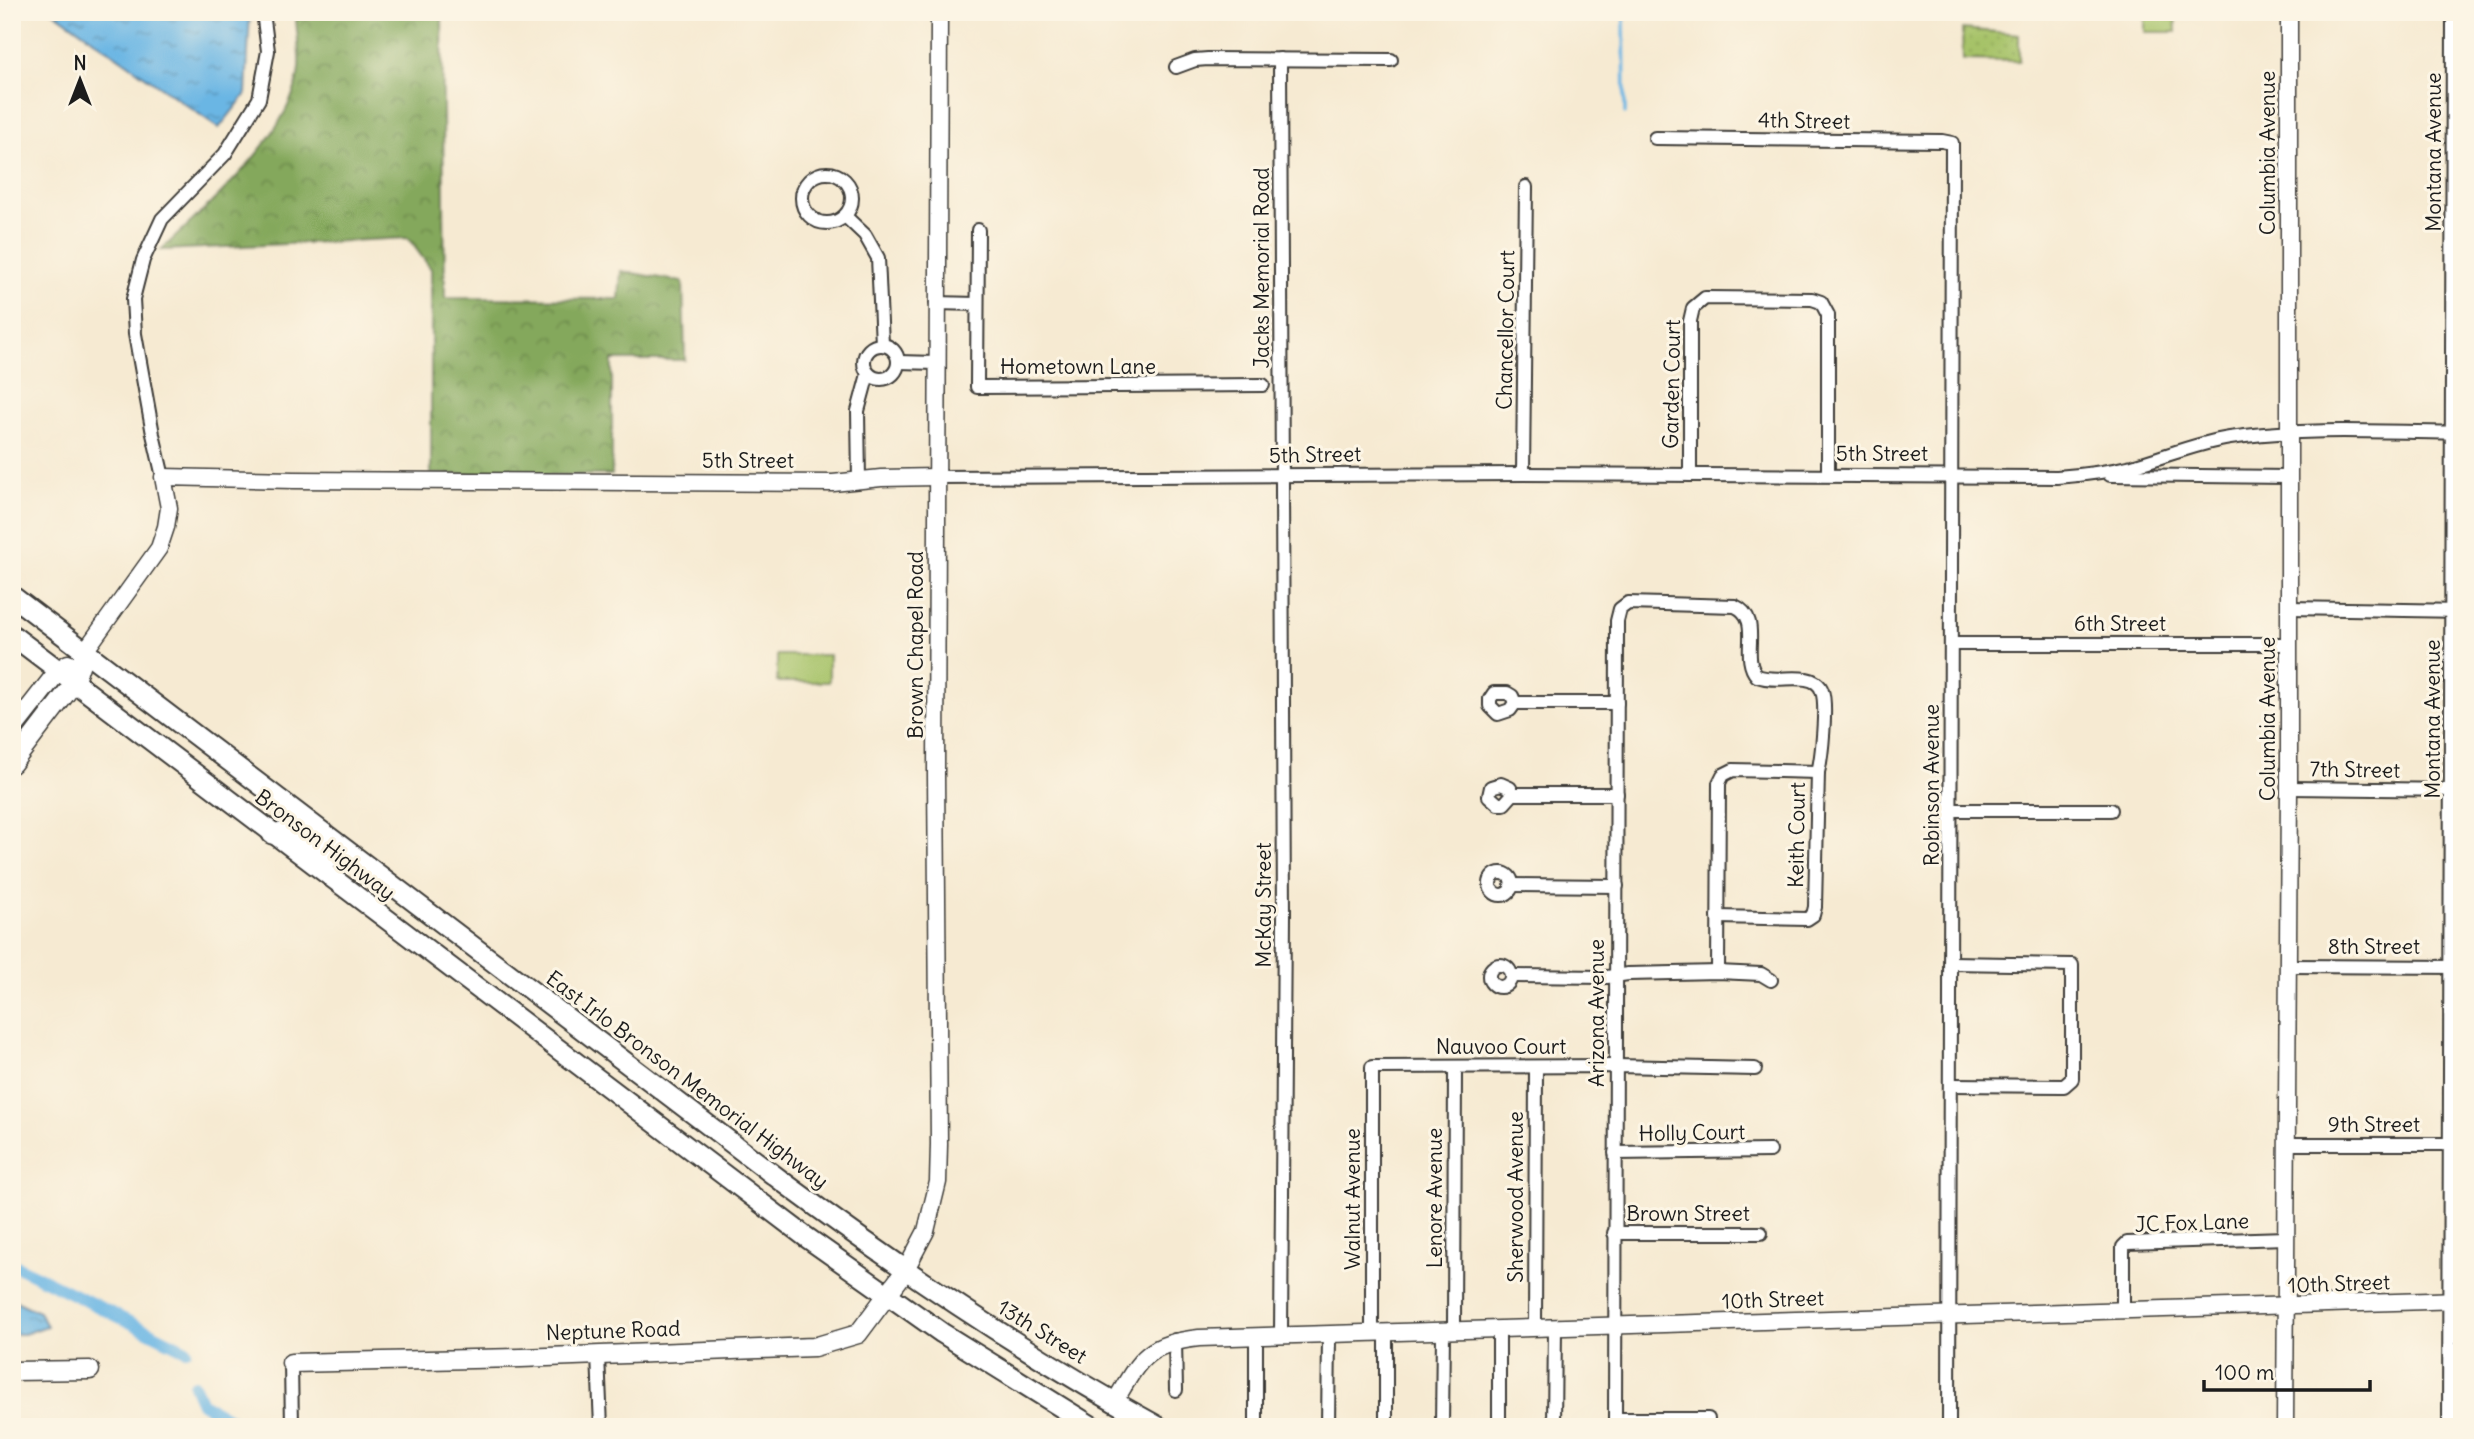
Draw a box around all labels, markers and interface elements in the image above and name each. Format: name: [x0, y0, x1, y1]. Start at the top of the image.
north arrow: [46, 46, 116, 116]
text: N: [73, 51, 87, 75]
street label: Columbia Avenue: [2254, 71, 2281, 235]
street label: Montana Avenue: [2420, 72, 2447, 232]
street label: 4th Street: [1758, 106, 1850, 135]
street label: Jacks Memorial Road: [1248, 167, 1275, 369]
street label: Chancellor Court: [1491, 250, 1520, 410]
street label: Garden Court: [1657, 319, 1686, 449]
street label: Hometown Lane: [1000, 353, 1156, 380]
street label: 5th Street: [1269, 440, 1361, 469]
street label: 5th Street: [1836, 440, 1928, 467]
street label: 5th Street: [702, 447, 794, 474]
street label: Brown Chapel Road: [902, 551, 929, 739]
street label: 6th Street: [2074, 610, 2166, 637]
street label: Columbia Avenue: [2254, 637, 2281, 801]
street label: Montana Avenue: [2419, 639, 2446, 799]
street label: Robinson Avenue: [1918, 704, 1945, 866]
street label: 7th Street: [2310, 755, 2401, 784]
street label: Keith Court: [1782, 782, 1811, 888]
street label: Bronson Highway: [250, 783, 401, 906]
street label: McKay Street: [1250, 842, 1277, 968]
street label: 8th Street: [2328, 933, 2420, 960]
street label: Arizona Avenue: [1583, 939, 1610, 1087]
street label: East Irlo Bronson Memorial Highway: [541, 965, 834, 1195]
street label: Nauvoo Court: [1436, 1033, 1566, 1060]
street label: Sherwood Avenue: [1502, 1111, 1529, 1283]
street label: 9th Street: [2328, 1111, 2420, 1138]
street label: Holly Court: [1638, 1118, 1745, 1147]
street label: Walnut Avenue: [1339, 1128, 1366, 1270]
street label: Lenore Avenue: [1421, 1128, 1448, 1268]
street label: Brown Street: [1626, 1200, 1750, 1227]
street label: JC Fox Lane: [2134, 1207, 2250, 1238]
street label: 10th Street: [2287, 1268, 2391, 1299]
street label: 10th Street: [1721, 1284, 1825, 1315]
street label: 13th Street: [992, 1293, 1092, 1370]
street label: Neptune Road: [545, 1315, 681, 1346]
scale bar: [2204, 1348, 2371, 1392]
text: 100 m: [2215, 1359, 2274, 1386]

